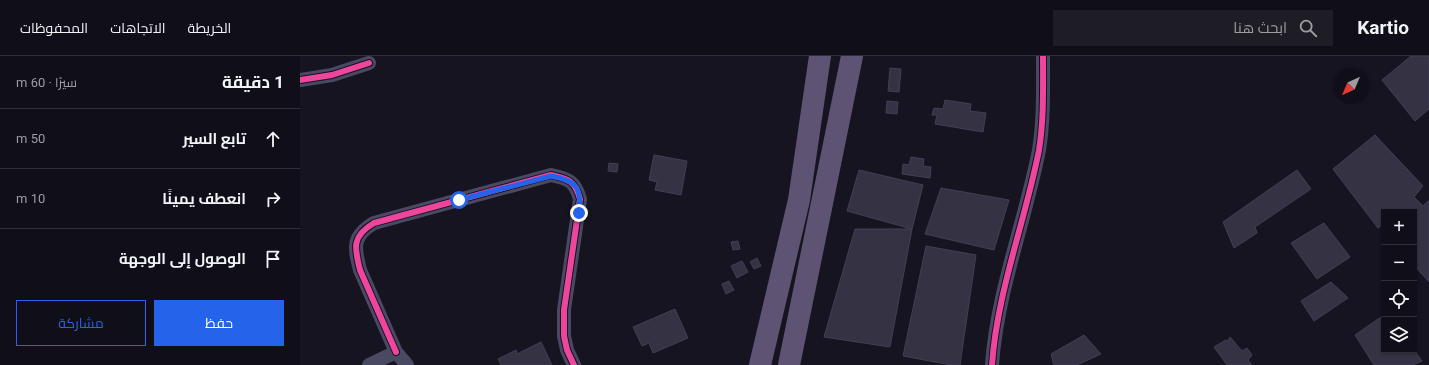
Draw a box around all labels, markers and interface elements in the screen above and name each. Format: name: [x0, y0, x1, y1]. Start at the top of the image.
search box: [1053, 10, 1333, 46]
text: Kartio: [1357, 16, 1409, 39]
icon: search: [1297, 17, 1319, 39]
text: ابحث هنا: [1233, 19, 1287, 37]
text: المحفوظات: [20, 20, 88, 36]
text: الاتجاهات: [110, 20, 166, 36]
text: الخريطة: [188, 20, 231, 36]
north arrow: [1333, 68, 1369, 104]
text: 1 دقيقة: [222, 72, 284, 92]
text: سيرًا · 60 m: [16, 75, 77, 90]
icon: ahead: [262, 128, 284, 150]
text: تابع السير: [183, 130, 246, 148]
text: 50 m: [16, 131, 45, 146]
icon: right: [262, 188, 284, 210]
text: انعطف يمينًا: [162, 190, 246, 208]
text: 10 m: [16, 191, 45, 206]
route start: [450, 191, 468, 209]
route end: [570, 204, 588, 222]
map controls: [1381, 209, 1417, 353]
button: +: [1381, 209, 1417, 245]
button: −: [1381, 245, 1417, 281]
icon: arrive: [262, 248, 284, 270]
text: الوصول إلى الوجهة: [119, 250, 246, 268]
button: locate: [1381, 281, 1417, 317]
button: مشاركة: [16, 300, 146, 346]
button: حفظ: [154, 300, 284, 346]
button: layers: [1381, 317, 1417, 353]

